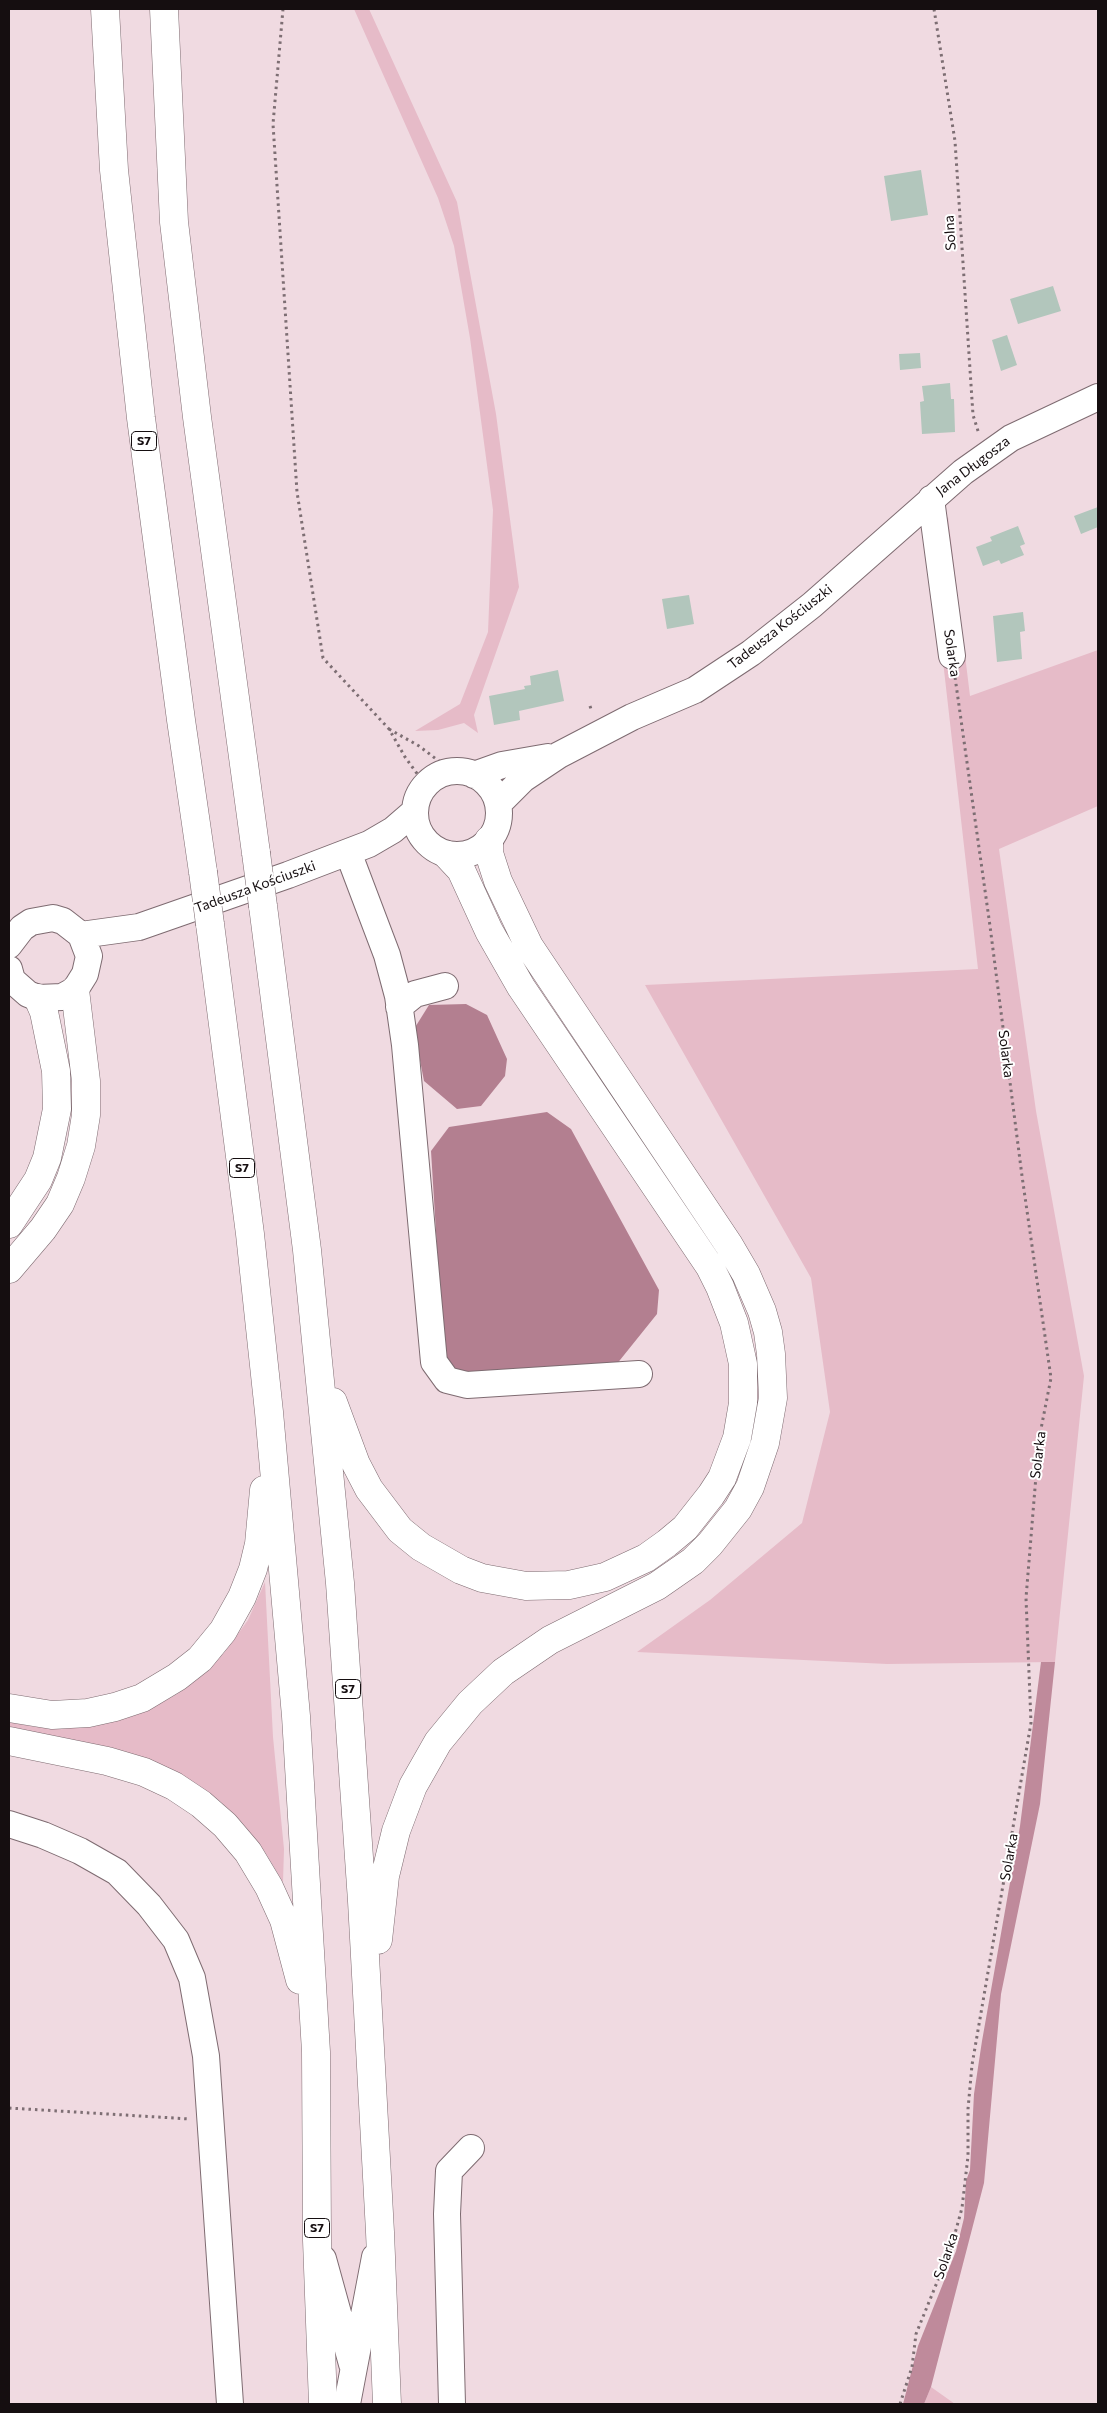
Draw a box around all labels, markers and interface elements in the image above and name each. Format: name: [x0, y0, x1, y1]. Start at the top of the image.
street label: Solna: [940, 215, 960, 251]
road number: S7: [132, 432, 156, 451]
street label: Jana Długosza: [933, 433, 1013, 499]
street label: Tadeusza Kościuszki: [724, 581, 836, 673]
street label: Solarka: [940, 628, 964, 678]
street label: Tadeusza Kościuszki: [192, 857, 318, 917]
street label: Solarka: [995, 1029, 1017, 1079]
road number: S7: [230, 1158, 254, 1178]
street label: Solarka: [1027, 1430, 1049, 1480]
road number: S7: [336, 1680, 360, 1698]
street label: Solarka: [997, 1832, 1021, 1882]
road number: S7: [304, 2218, 330, 2238]
street label: Solarka: [930, 2231, 962, 2281]

